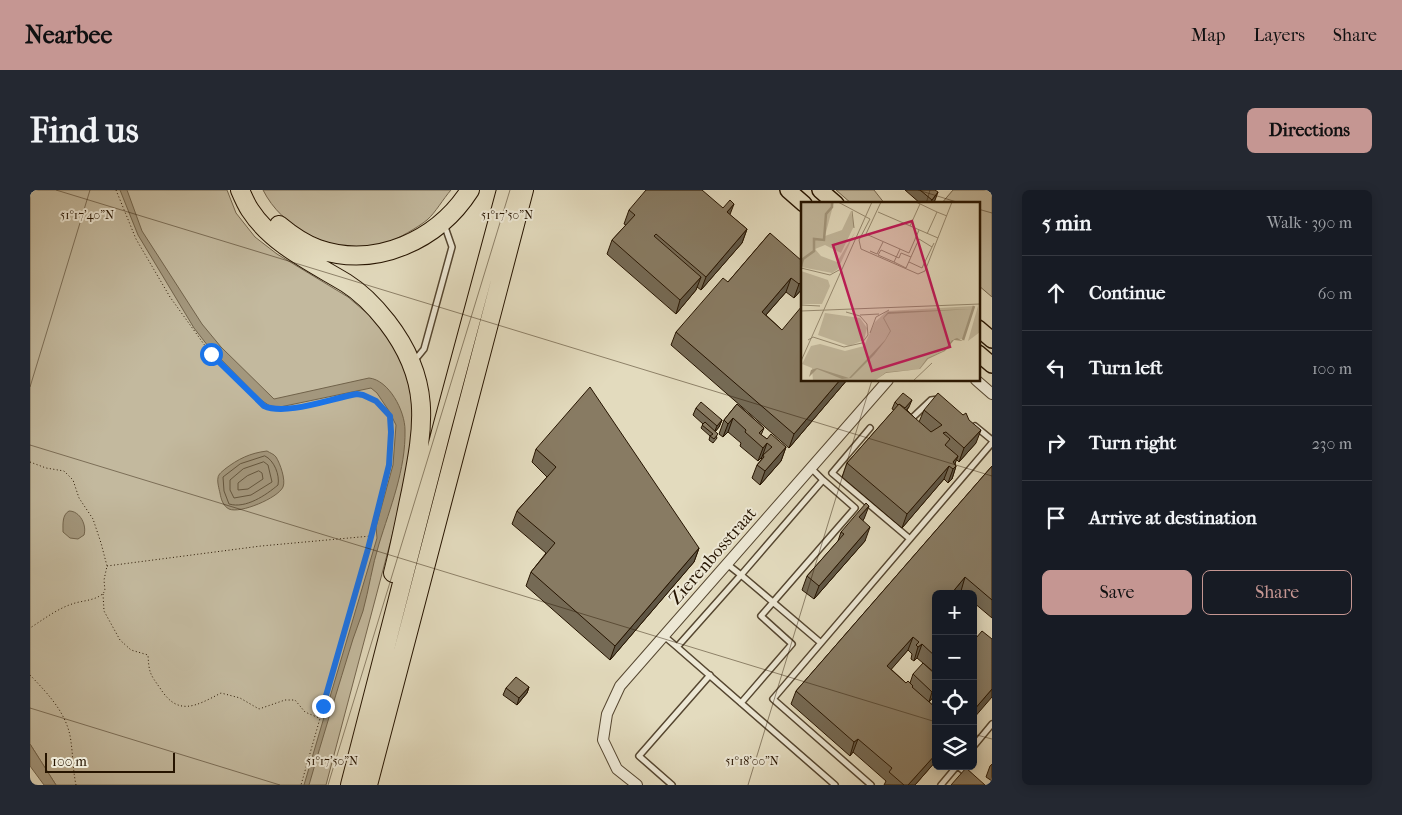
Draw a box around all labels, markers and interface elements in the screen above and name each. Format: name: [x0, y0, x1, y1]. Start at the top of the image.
text: Nearbee: [25, 21, 112, 49]
text: Map: [1191, 25, 1225, 46]
text: Layers: [1253, 25, 1305, 46]
text: Share: [1333, 25, 1377, 46]
button: Directions: [1247, 108, 1372, 153]
text: Find us: [30, 110, 139, 151]
inset map: [801, 202, 979, 381]
text: 51°17'40"N: [60, 208, 114, 222]
text: 51°17'50"N: [481, 208, 533, 222]
text: 5 min: [1042, 211, 1091, 235]
text: Walk · 390 m: [1267, 213, 1352, 232]
icon: ahead: [1042, 279, 1070, 307]
text: Continue: [1089, 282, 1165, 304]
text: 60 m: [1318, 284, 1352, 303]
route start: [200, 343, 223, 366]
icon: left: [1042, 354, 1070, 382]
text: Turn left: [1089, 357, 1163, 379]
text: 100 m: [1312, 359, 1352, 378]
icon: right: [1042, 429, 1070, 457]
text: Turn right: [1089, 432, 1176, 454]
text: 230 m: [1312, 434, 1352, 453]
street label: Zierenbosstraat: [665, 503, 761, 609]
icon: arrive: [1042, 504, 1070, 532]
text: Arrive at destination: [1089, 507, 1257, 529]
button: Save: [1042, 570, 1192, 615]
button: Share: [1202, 570, 1352, 615]
map controls: [932, 590, 977, 770]
button: +: [932, 590, 977, 635]
button: −: [932, 635, 977, 680]
button: locate: [932, 680, 977, 725]
route end: [312, 695, 335, 718]
button: layers: [932, 725, 977, 770]
scale bar: [45, 750, 175, 773]
text: 100 m: [52, 753, 87, 770]
text: 51°17'50"N: [306, 754, 358, 768]
text: 51°18'00"N: [725, 754, 779, 768]

